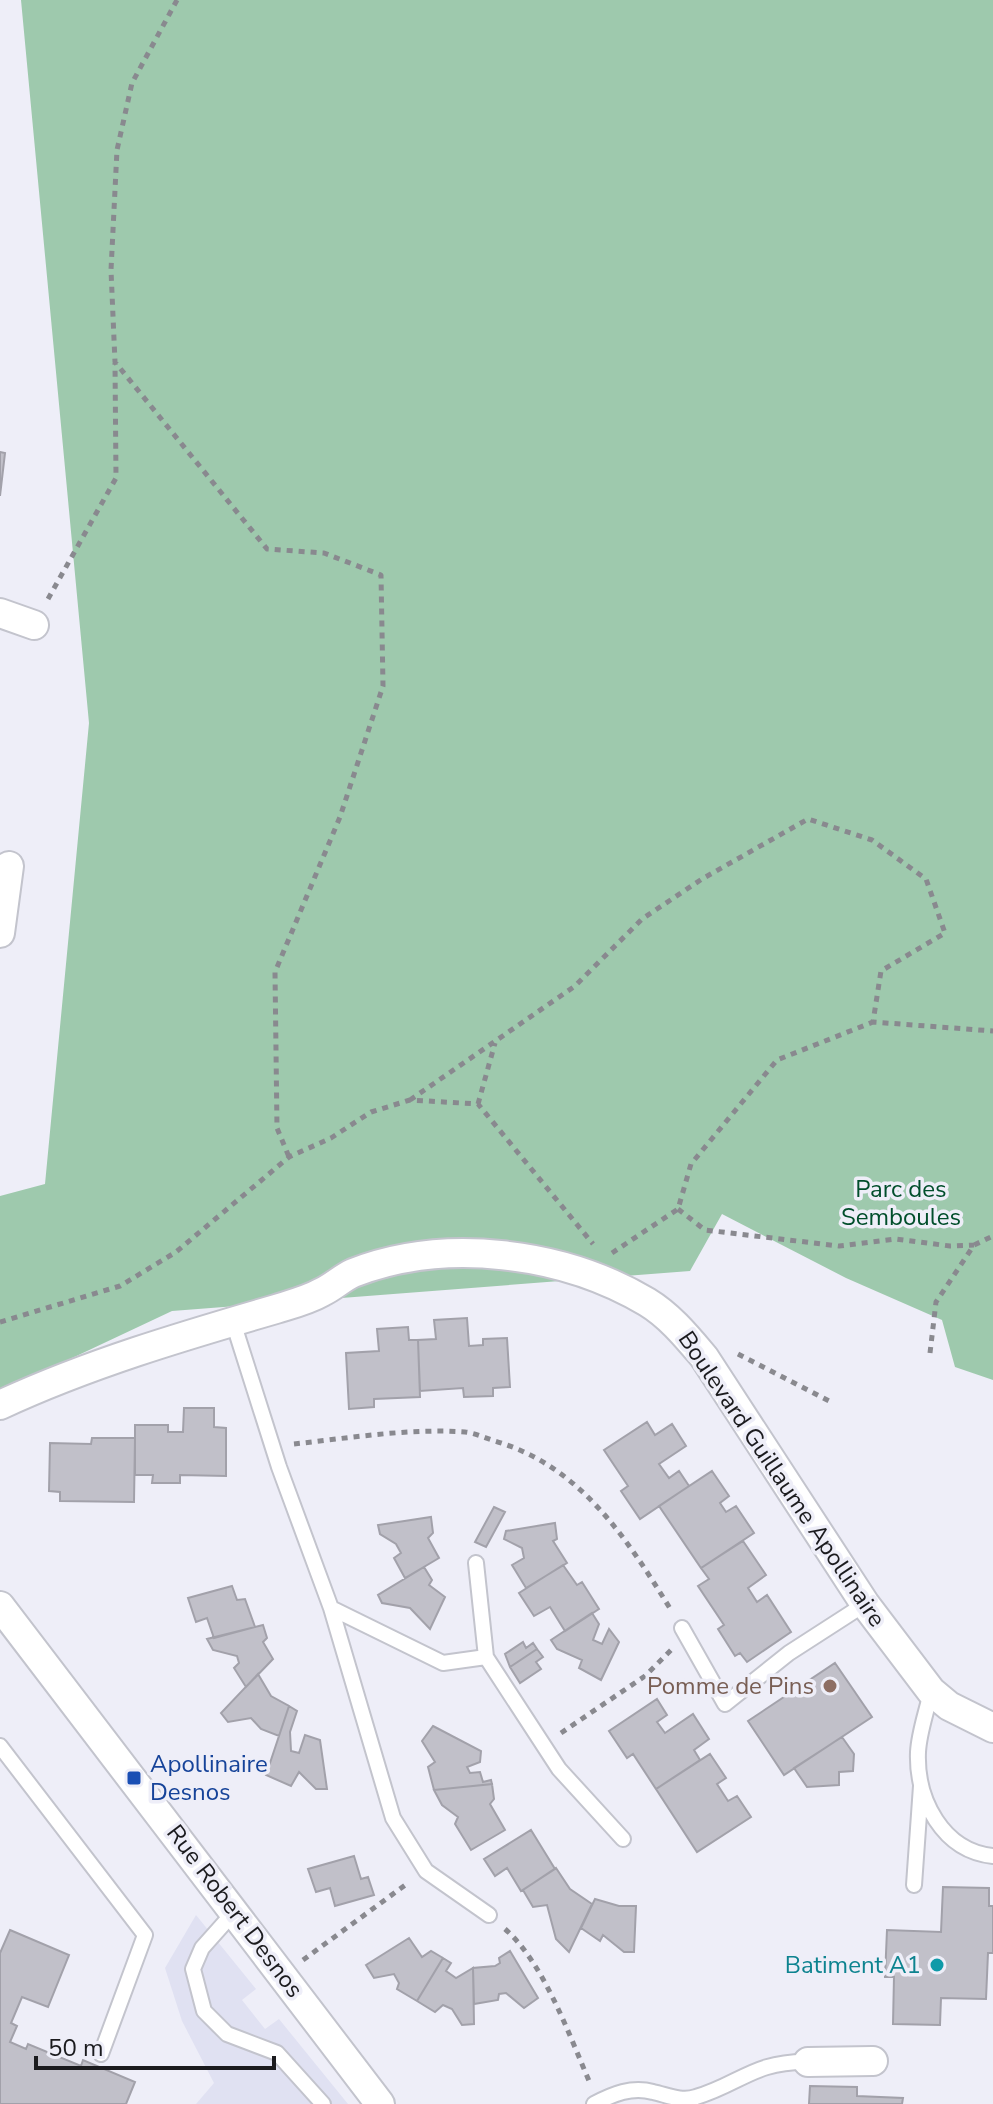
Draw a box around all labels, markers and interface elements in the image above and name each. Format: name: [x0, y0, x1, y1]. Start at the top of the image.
park label: Parc des Semboules: [841, 1173, 961, 1233]
street label: Boulevard Guillaume Apollinaire: [671, 1325, 893, 1633]
place label: Pomme de Pins: [647, 1670, 814, 1702]
marker: Pomme de Pins: [821, 1677, 839, 1695]
place label: Apollinaire Desnos: [150, 1748, 268, 1808]
marker: Apollinaire Desnos: [125, 1769, 143, 1787]
street label: Rue Robert Desnos: [159, 1818, 311, 2004]
place label: Batiment A1: [785, 1949, 921, 1981]
marker: Batiment A1: [928, 1956, 946, 1974]
scale bar: [36, 2020, 274, 2070]
text: 50 m: [48, 2032, 104, 2064]

